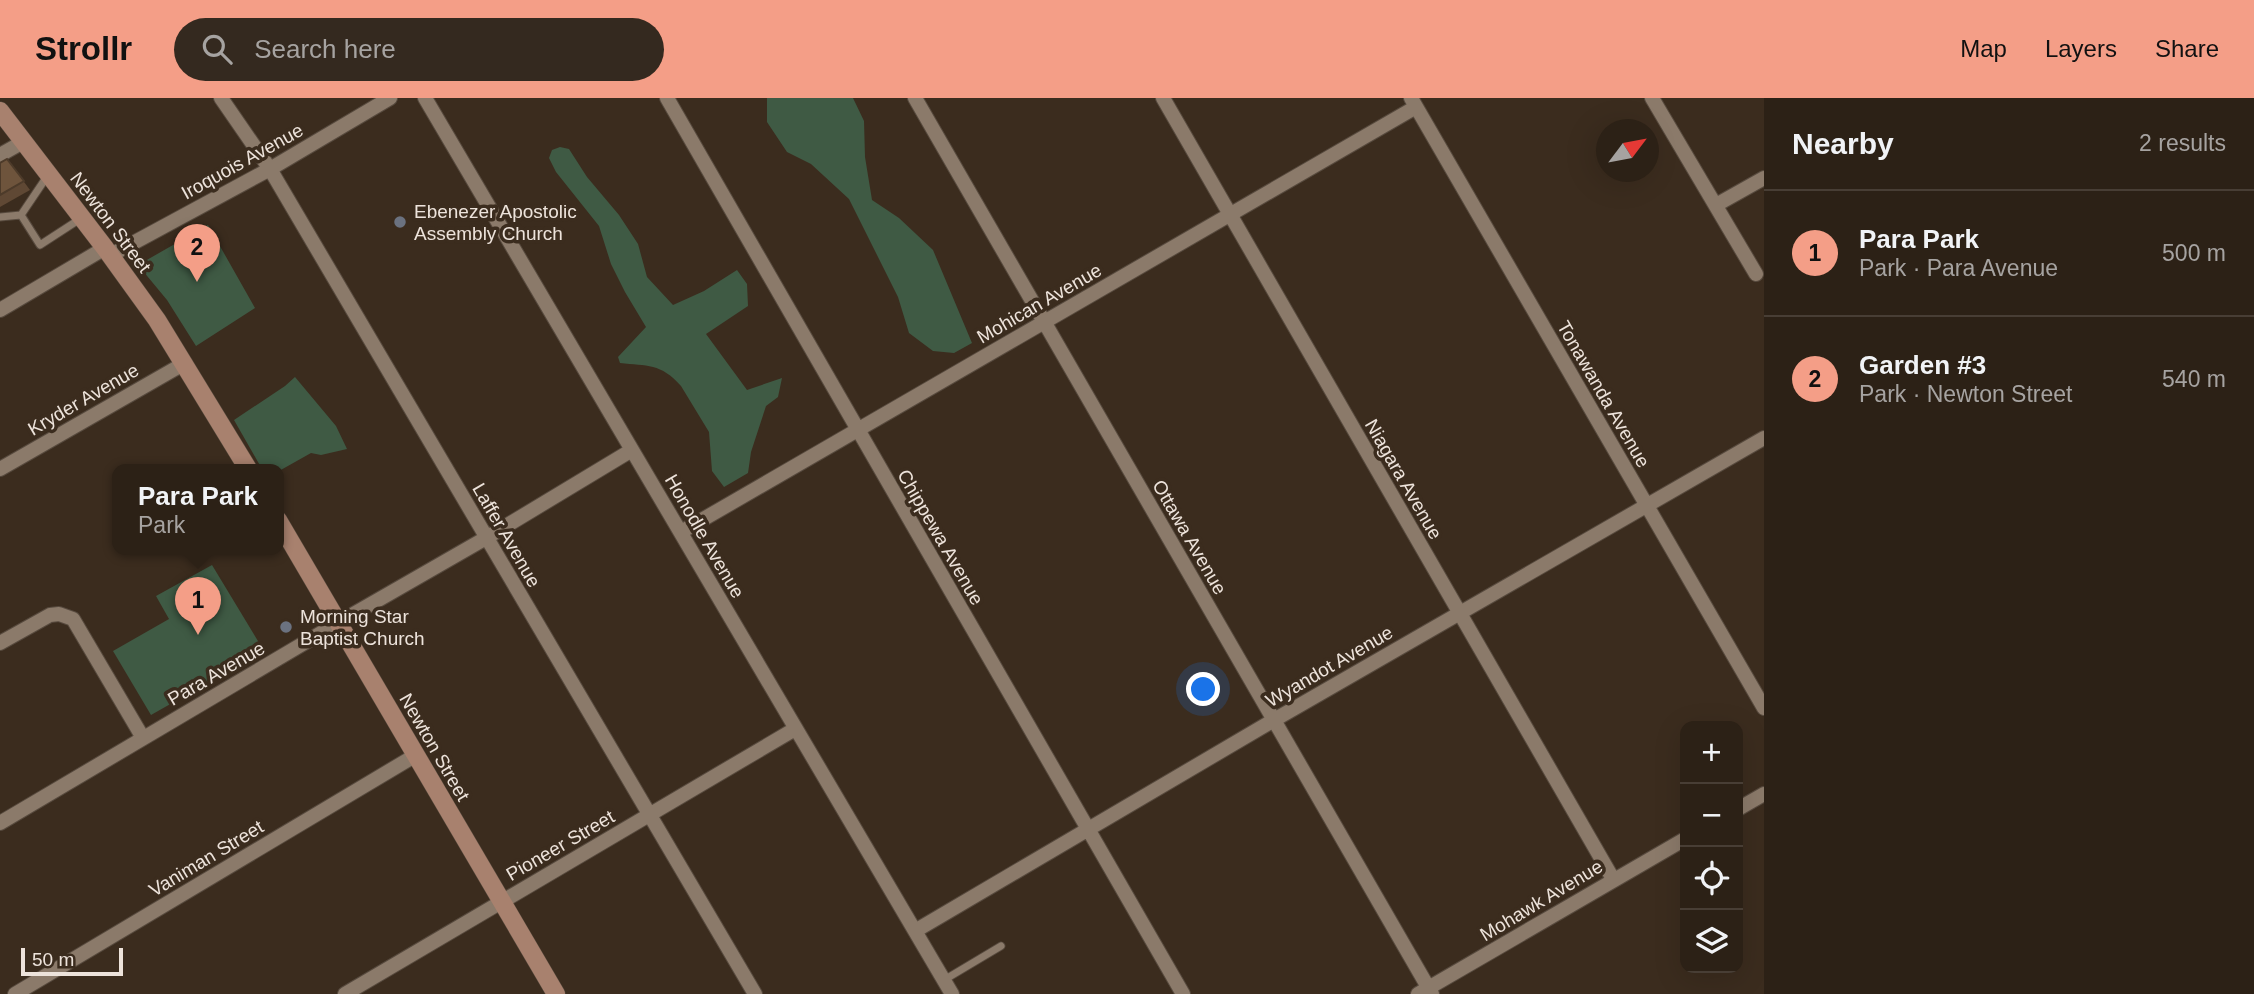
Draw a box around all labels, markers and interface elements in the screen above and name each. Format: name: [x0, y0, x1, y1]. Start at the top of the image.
search box: [174, 18, 664, 81]
text: Strollr: [35, 30, 132, 67]
icon: search: [198, 30, 236, 68]
text: Search here: [254, 34, 396, 64]
text: Map: [1960, 35, 2007, 62]
text: Layers: [2045, 35, 2117, 62]
text: Share: [2155, 35, 2219, 62]
street label: Iroquois Avenue: [178, 119, 307, 204]
north arrow: [1596, 119, 1659, 182]
text: Nearby: [1792, 127, 1894, 160]
text: 2 results: [2139, 130, 2226, 156]
street label: Newton Street: [66, 168, 156, 277]
place label: Ebenezer Apostolic Assembly Church: [414, 201, 577, 244]
marker: Ebenezer Apostolic Assembly Church: [392, 214, 408, 230]
pin: 2: [174, 224, 220, 282]
text: Para Park: [1859, 224, 1979, 254]
text: 1: [1809, 240, 1821, 266]
text: 500 m: [2162, 240, 2226, 266]
text: Park · Para Avenue: [1859, 255, 2058, 281]
street label: Mohican Avenue: [973, 259, 1105, 348]
street label: Tonawanda Avenue: [1553, 317, 1654, 471]
text: Garden #3: [1859, 350, 1986, 380]
street label: Kryder Avenue: [24, 359, 142, 440]
text: 2: [1809, 366, 1821, 392]
text: 540 m: [2162, 366, 2226, 392]
text: Park · Newton Street: [1859, 381, 2072, 407]
street label: Niagara Avenue: [1361, 416, 1446, 543]
popup: [112, 464, 284, 555]
street label: Chippewa Avenue: [893, 466, 988, 609]
street label: Honodle Avenue: [661, 471, 748, 602]
street label: Ottawa Avenue: [1148, 476, 1231, 598]
street label: Laffer Avenue: [468, 480, 545, 591]
text: Para Park: [138, 481, 258, 511]
text: Park: [138, 512, 185, 538]
pin: 1: [175, 577, 221, 635]
place label: Morning Star Baptist Church: [300, 606, 425, 649]
marker: Morning Star Baptist Church: [278, 619, 294, 635]
street label: Wyandot Avenue: [1262, 622, 1396, 711]
street label: Para Avenue: [164, 637, 268, 710]
your location: [1186, 672, 1220, 706]
street label: Newton Street: [395, 690, 474, 805]
map controls: [1680, 721, 1743, 973]
button: +: [1680, 721, 1743, 784]
button: −: [1680, 784, 1743, 847]
street label: Pioneer Street: [502, 806, 619, 885]
street label: Vaniman Street: [145, 816, 268, 901]
button: locate: [1680, 847, 1743, 910]
street label: Mohawk Avenue: [1476, 856, 1606, 945]
button: layers: [1680, 910, 1743, 973]
scale bar: [21, 945, 122, 977]
text: 50 m: [32, 949, 74, 970]

